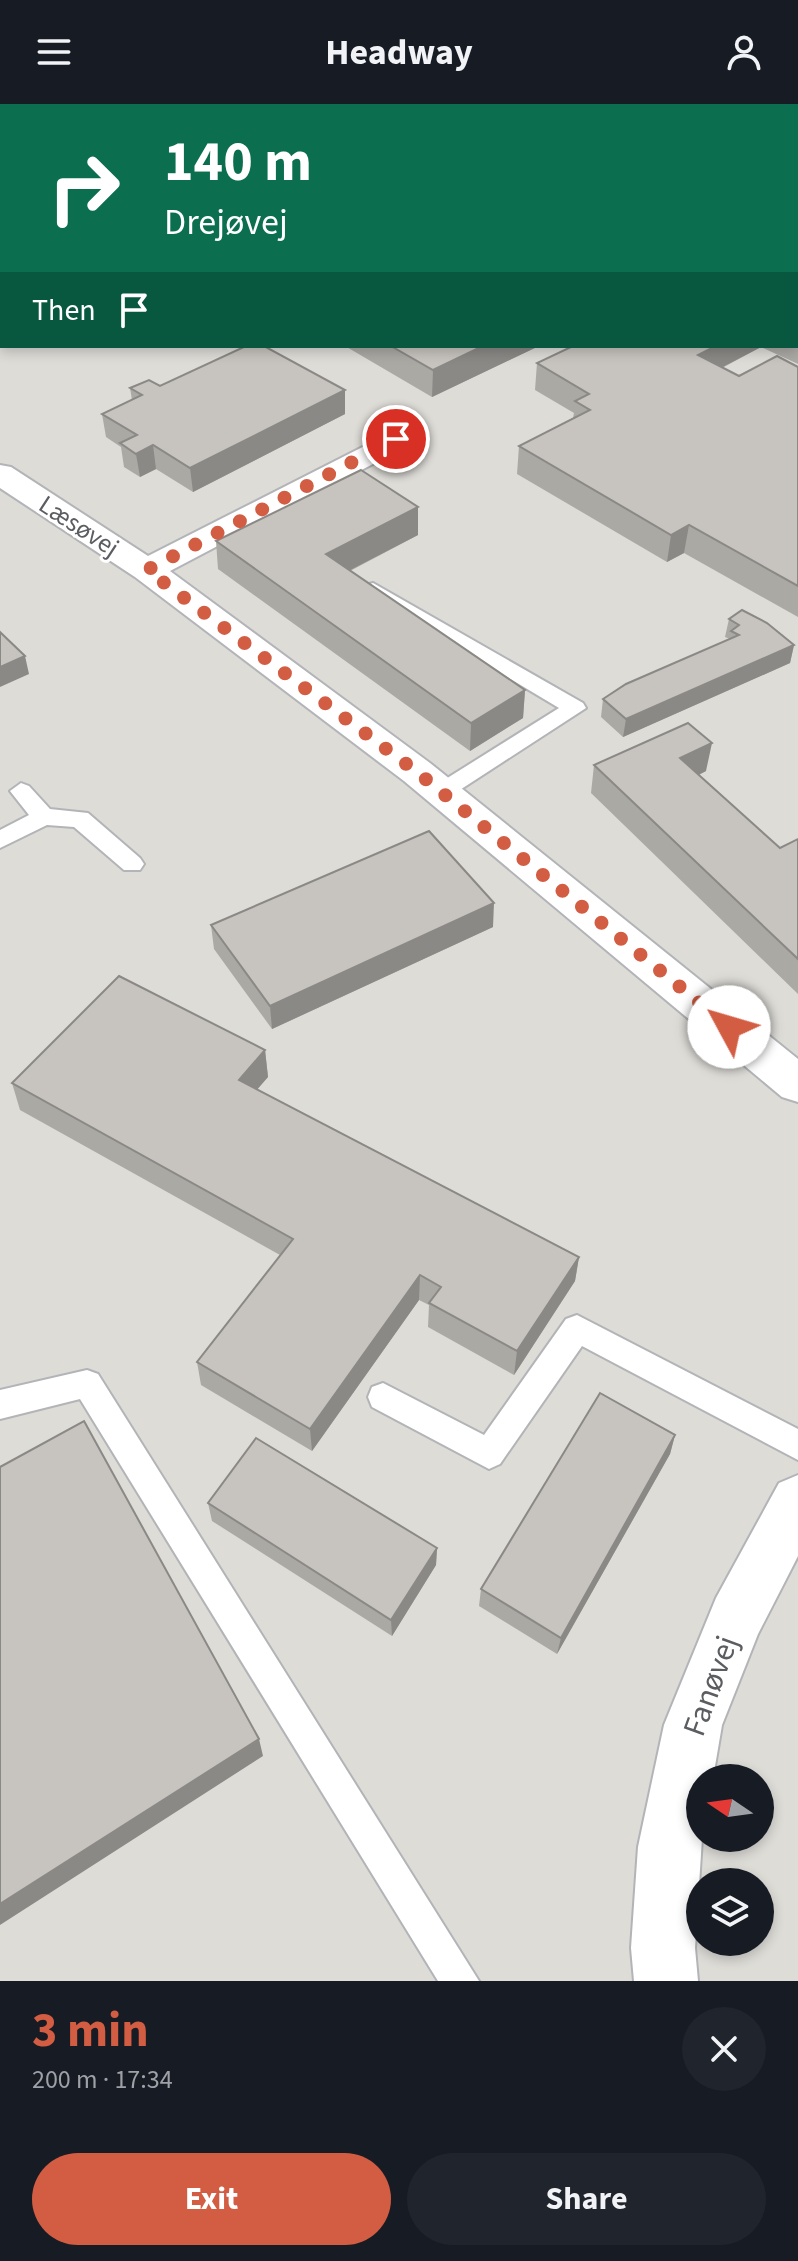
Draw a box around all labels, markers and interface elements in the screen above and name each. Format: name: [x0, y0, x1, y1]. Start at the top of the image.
text: Headway: [325, 27, 473, 78]
icon: menu: [32, 30, 76, 74]
icon: person: [722, 30, 766, 74]
text: 140 m: [164, 123, 312, 202]
icon: right: [32, 136, 136, 240]
text: Drejøvej: [164, 197, 288, 248]
icon: arrive: [112, 288, 156, 332]
text: Then: [32, 289, 96, 332]
pin: [362, 405, 430, 473]
icon: arrive: [374, 417, 418, 461]
street label: Læsøvej: [32, 486, 126, 566]
position arrow: [687, 985, 771, 1069]
street label: Fanøvej: [672, 1629, 750, 1743]
north arrow: [686, 1764, 774, 1852]
map controls: [686, 1764, 774, 1956]
button: layers: [686, 1868, 774, 1956]
text: 3 min: [32, 1997, 149, 2065]
button: close: [682, 2007, 766, 2091]
text: 200 m · 17:34: [32, 2061, 173, 2098]
button: Exit: [32, 2153, 391, 2245]
button: Share: [407, 2153, 766, 2245]

